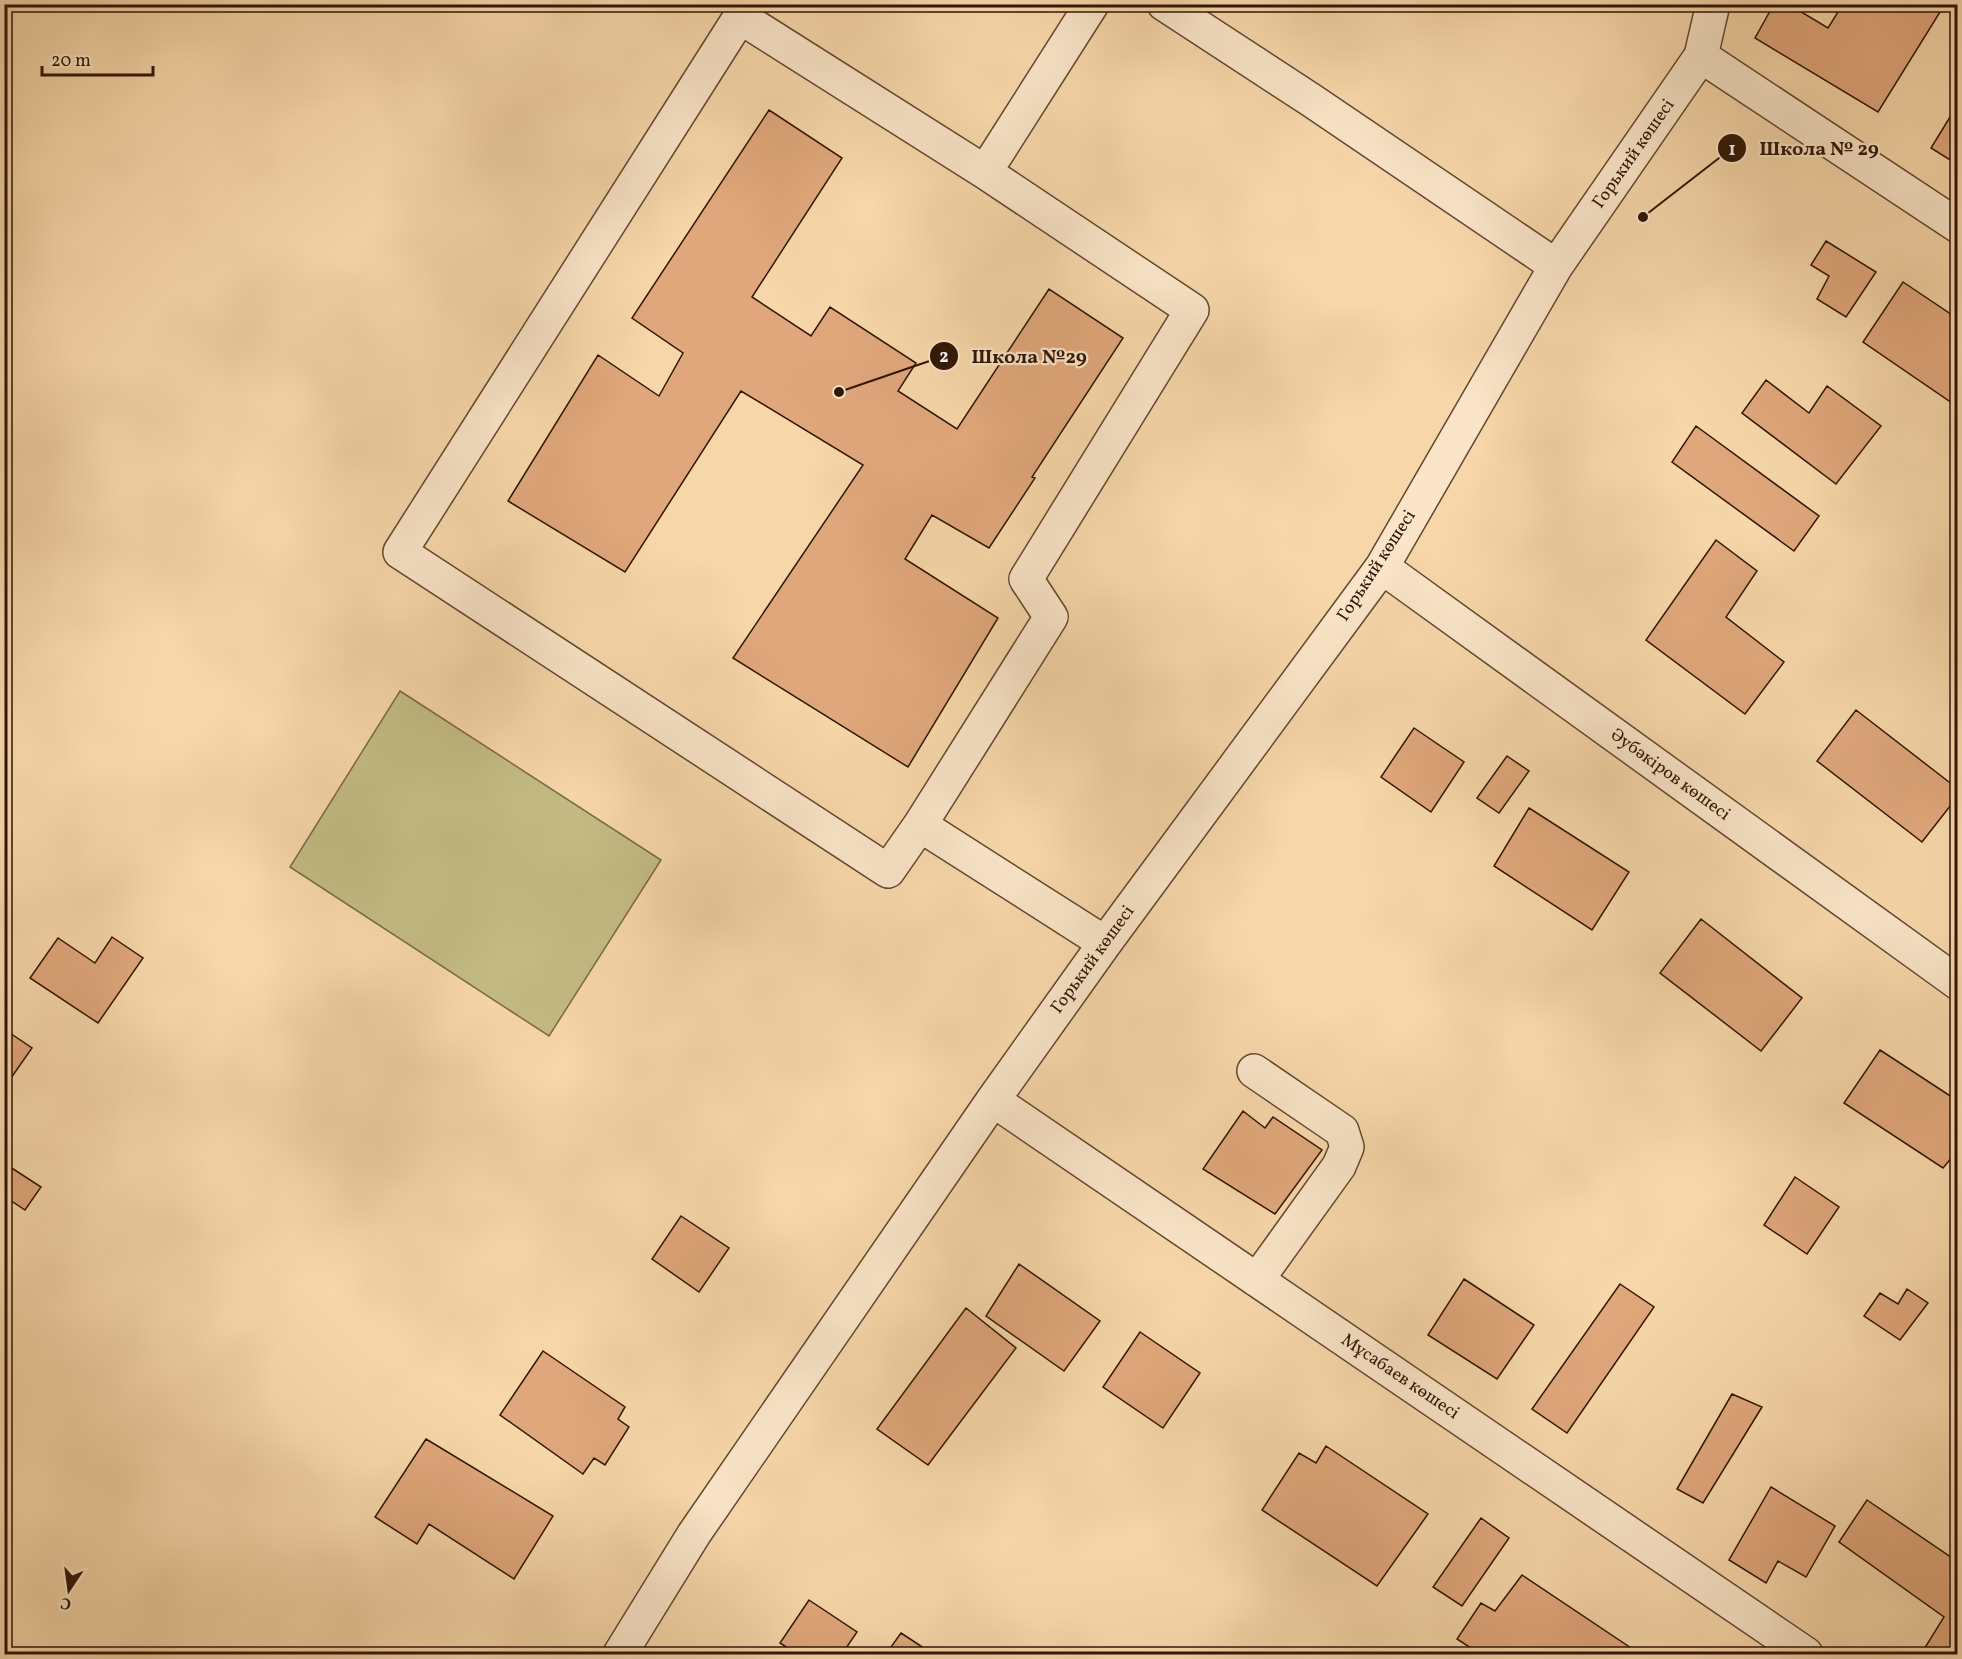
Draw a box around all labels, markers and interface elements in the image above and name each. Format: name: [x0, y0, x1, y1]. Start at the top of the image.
scale bar: [42, 39, 153, 77]
text: 20 m: [51, 49, 91, 74]
street label: Горький көшесі: [1587, 94, 1681, 214]
callout: Школа № 29: [1717, 129, 1891, 167]
text: Школа № 29: [1759, 136, 1879, 164]
text: 1: [1728, 138, 1736, 163]
callout: Школа №29: [929, 337, 1099, 375]
text: Школа №29: [971, 344, 1087, 372]
text: 2: [939, 345, 949, 370]
street label: Горький көшесі: [1332, 505, 1422, 627]
street label: Әубәкіров көшесі: [1605, 723, 1735, 827]
street label: Горький көшесі: [1045, 901, 1141, 1019]
street label: Мұсабаев көшесі: [1336, 1328, 1464, 1426]
north arrow: [39, 1560, 99, 1620]
text: С: [59, 1591, 74, 1615]

